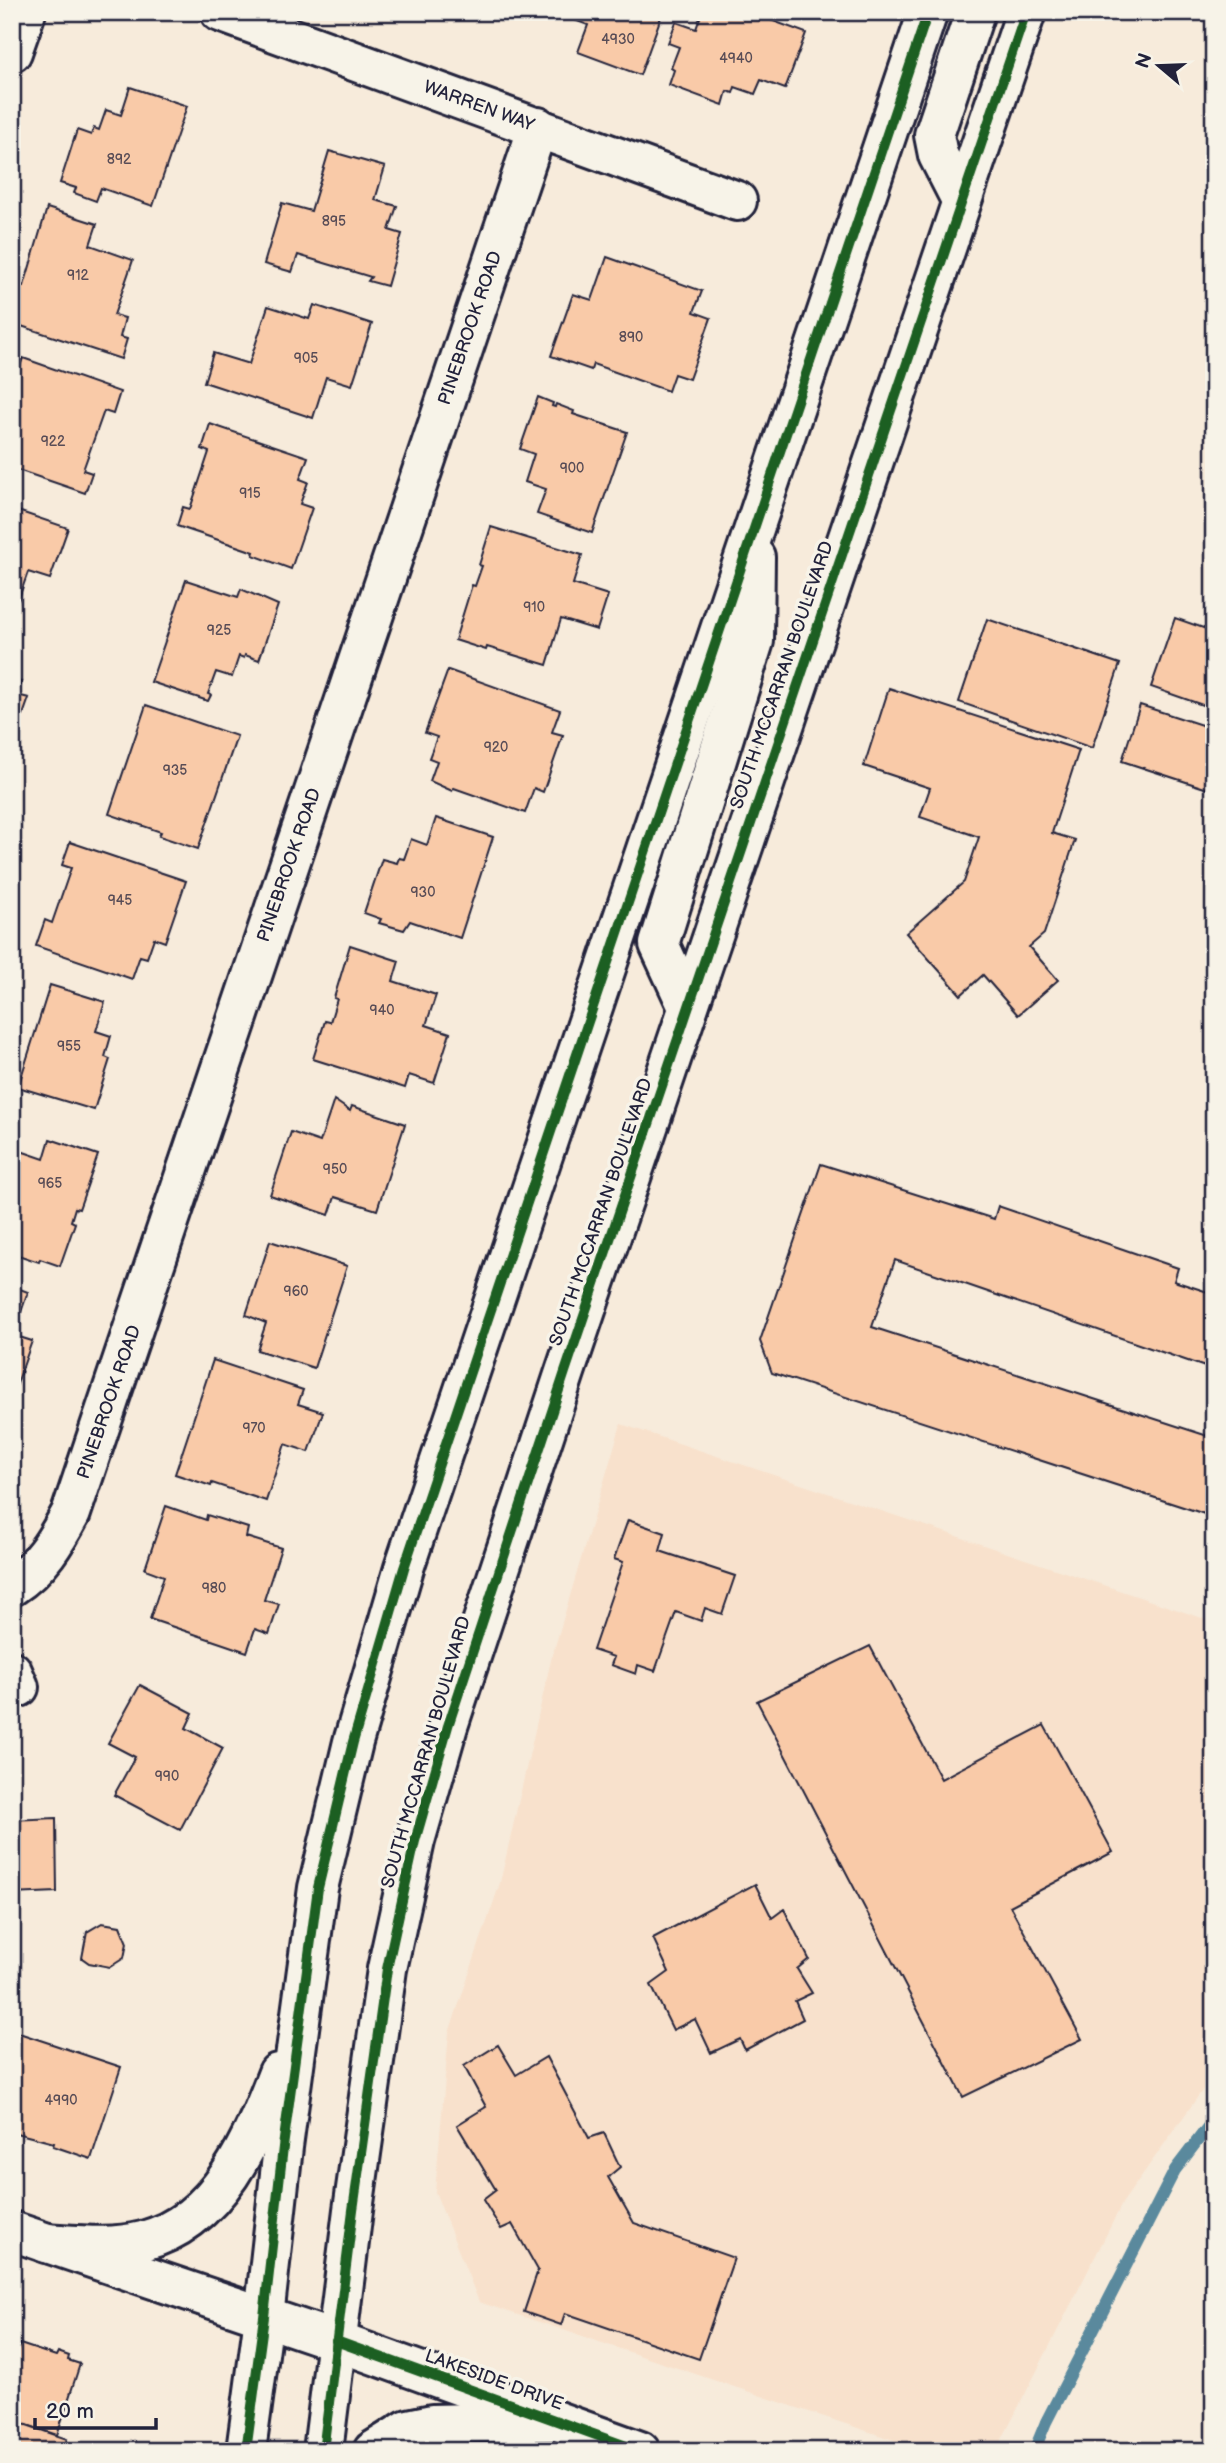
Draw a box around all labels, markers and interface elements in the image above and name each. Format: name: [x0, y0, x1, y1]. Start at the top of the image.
house number: 4930: [601, 31, 635, 48]
north arrow: [1124, 32, 1194, 102]
house number: 4940: [719, 50, 753, 67]
text: N: [1131, 50, 1158, 71]
street label: WARREN WAY: [421, 76, 538, 136]
house number: 892: [107, 151, 132, 168]
house number: 895: [322, 213, 346, 230]
street label: PINEBROOK ROAD: [434, 248, 506, 408]
house number: 912: [67, 267, 90, 284]
house number: 890: [619, 329, 643, 346]
house number: 905: [294, 350, 318, 367]
house number: 922: [41, 433, 66, 450]
house number: 900: [560, 460, 584, 477]
house number: 915: [239, 485, 261, 502]
street label: SOUTH MCCARRAN BOULEVARD: [726, 538, 838, 812]
house number: 910: [523, 599, 545, 616]
house number: 925: [207, 622, 231, 639]
house number: 920: [484, 739, 508, 756]
house number: 935: [163, 762, 187, 779]
street label: PINEBROOK ROAD: [253, 785, 325, 945]
house number: 930: [411, 884, 435, 901]
house number: 945: [108, 892, 132, 909]
house number: 940: [370, 1002, 394, 1019]
house number: 955: [57, 1038, 81, 1055]
street label: SOUTH MCCARRAN BOULEVARD: [545, 1075, 657, 1349]
house number: 950: [323, 1161, 347, 1178]
house number: 965: [38, 1175, 62, 1192]
house number: 960: [284, 1283, 308, 1300]
street label: PINEBROOK ROAD: [73, 1322, 145, 1482]
house number: 970: [242, 1420, 266, 1437]
house number: 980: [202, 1580, 226, 1597]
street label: SOUTH MCCARRAN BOULEVARD: [377, 1614, 475, 1890]
house number: 990: [155, 1768, 179, 1785]
house number: 4990: [45, 2092, 77, 2109]
street label: LAKESIDE DRIVE: [422, 2345, 566, 2415]
scale bar: [35, 2386, 156, 2430]
text: 20 m: [46, 2399, 94, 2424]

